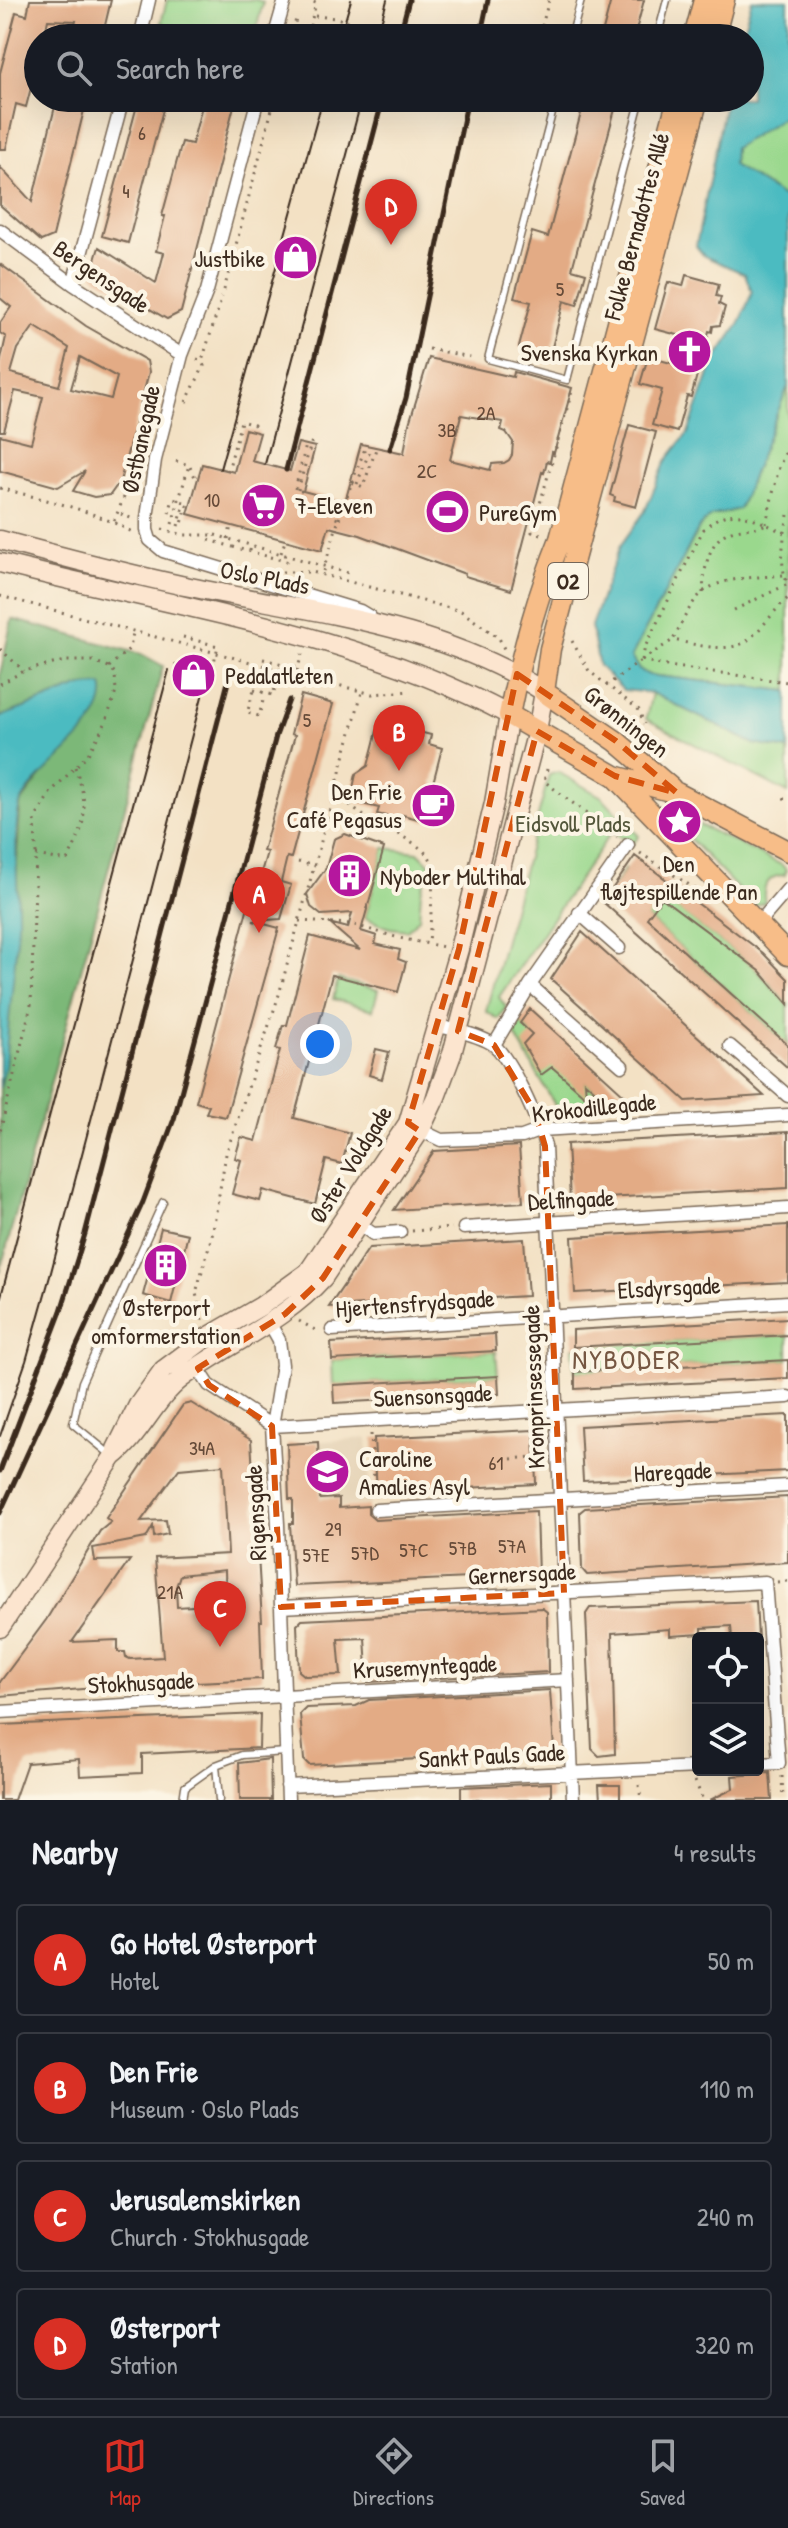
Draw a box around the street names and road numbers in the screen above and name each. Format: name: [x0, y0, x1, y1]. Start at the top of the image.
street label: Folke Bernadottes Allé: [595, 128, 677, 324]
street label: Bergensgade: [47, 232, 157, 320]
street label: Østbanegade: [113, 382, 167, 496]
street label: Oslo Plads: [218, 553, 312, 601]
road number: O2: [548, 563, 588, 599]
street label: Grønningen: [578, 678, 676, 764]
street label: Krokodillegade: [530, 1085, 658, 1129]
street label: Øster Voldgade: [301, 1099, 399, 1229]
street label: Delfingade: [527, 1181, 616, 1217]
street label: Elsdyrsgade: [617, 1268, 722, 1306]
street label: Hjertensfrydsgade: [334, 1281, 496, 1325]
street label: Kronprinsessegade: [514, 1304, 552, 1469]
street label: Suensonsgade: [373, 1376, 494, 1414]
street label: Haregade: [633, 1453, 713, 1489]
street label: Rigensgade: [236, 1464, 273, 1562]
street label: Gernersgade: [467, 1554, 577, 1592]
street label: Krusemyntegade: [352, 1646, 498, 1686]
street label: Stokhusgade: [87, 1663, 196, 1701]
street label: Sankt Pauls Gade: [418, 1735, 566, 1775]

